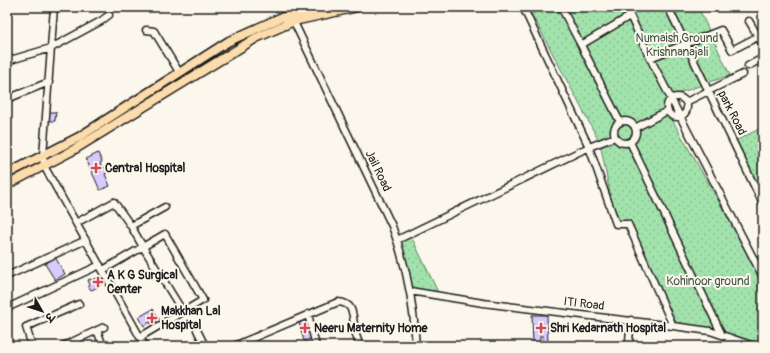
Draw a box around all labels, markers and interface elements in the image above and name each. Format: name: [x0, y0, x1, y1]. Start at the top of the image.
park label: Numaish Ground Krishnanajali: [636, 31, 719, 60]
street label: park Road: [714, 88, 750, 138]
street label: Jail Road: [362, 148, 394, 194]
place label: Central Hospital: [105, 161, 186, 176]
marker: Central Hospital: [90, 162, 102, 174]
place label: A K G Surgical Center: [107, 268, 178, 297]
park label: Kohinoor ground: [666, 274, 750, 289]
marker: A K G Surgical Center: [92, 276, 104, 288]
north arrow: [22, 291, 62, 331]
street label: ITI Road: [563, 294, 605, 314]
place label: Makkhan Lal Hospital: [161, 304, 221, 333]
text: उ: [41, 309, 57, 325]
marker: Makkhan Lal Hospital: [146, 312, 158, 324]
place label: Neeru Maternity Home: [314, 321, 429, 336]
place label: Shri Kedarnath Hospital: [550, 321, 666, 336]
marker: Neeru Maternity Home: [299, 322, 311, 334]
marker: Shri Kedarnath Hospital: [535, 322, 547, 334]

